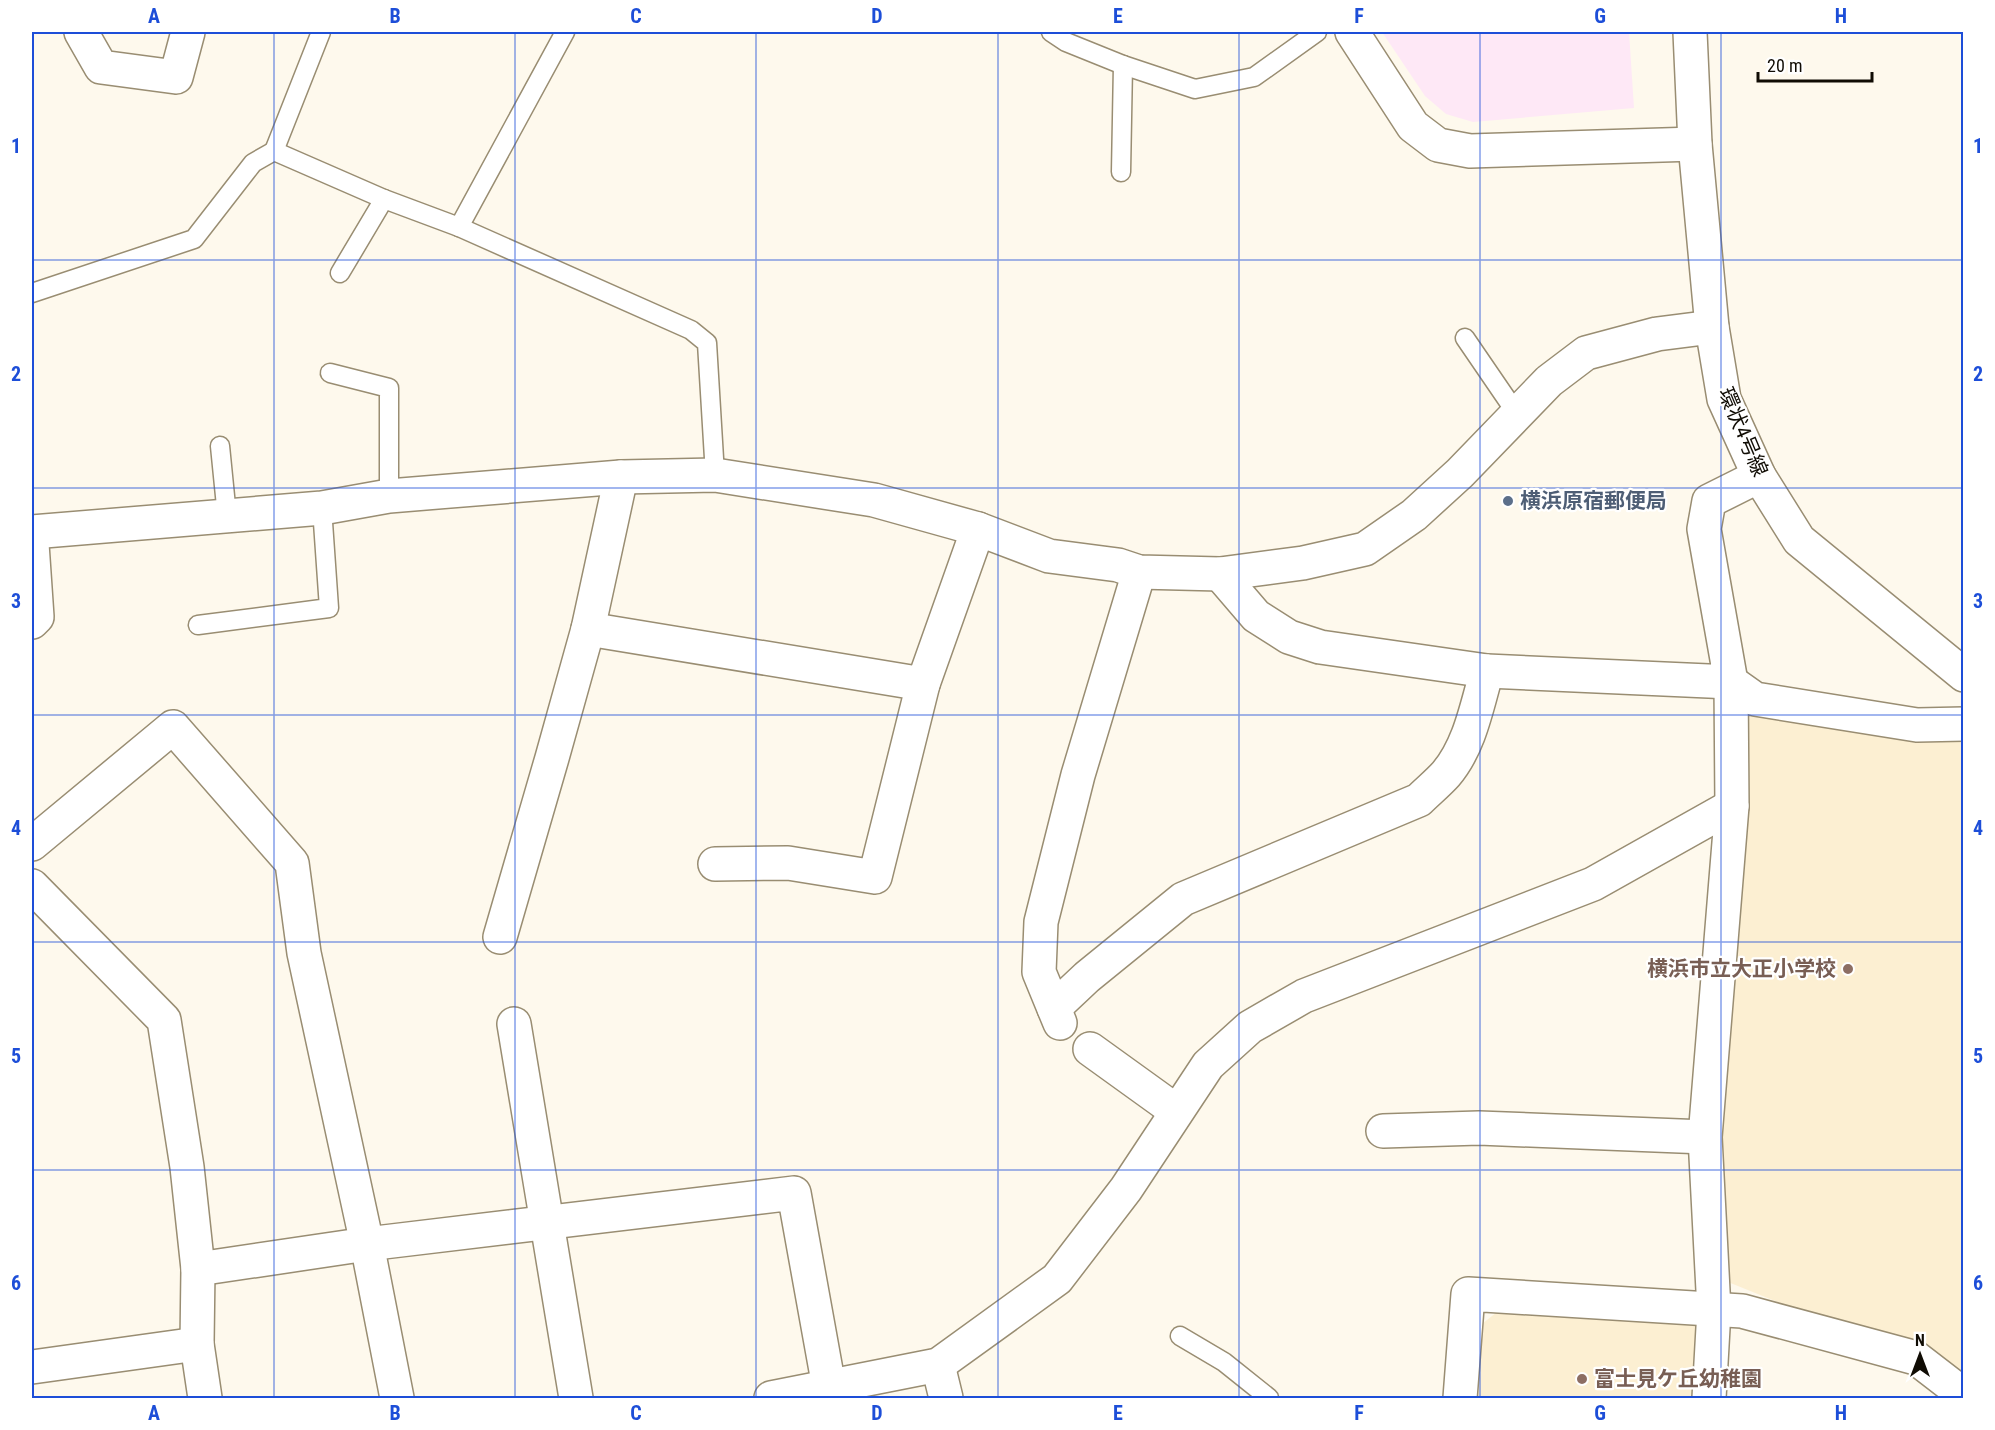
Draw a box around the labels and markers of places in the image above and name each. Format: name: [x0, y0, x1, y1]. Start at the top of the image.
place label: 横浜原宿郵便局: [1520, 489, 1667, 513]
marker: 横浜原宿郵便局: [1501, 494, 1515, 508]
place label: 横浜市立大正小学校: [1647, 957, 1836, 981]
marker: 横浜市立大正小学校: [1841, 962, 1855, 976]
place label: 富士見ケ丘幼稚園: [1594, 1367, 1762, 1391]
marker: 富士見ケ丘幼稚園: [1575, 1372, 1589, 1386]

